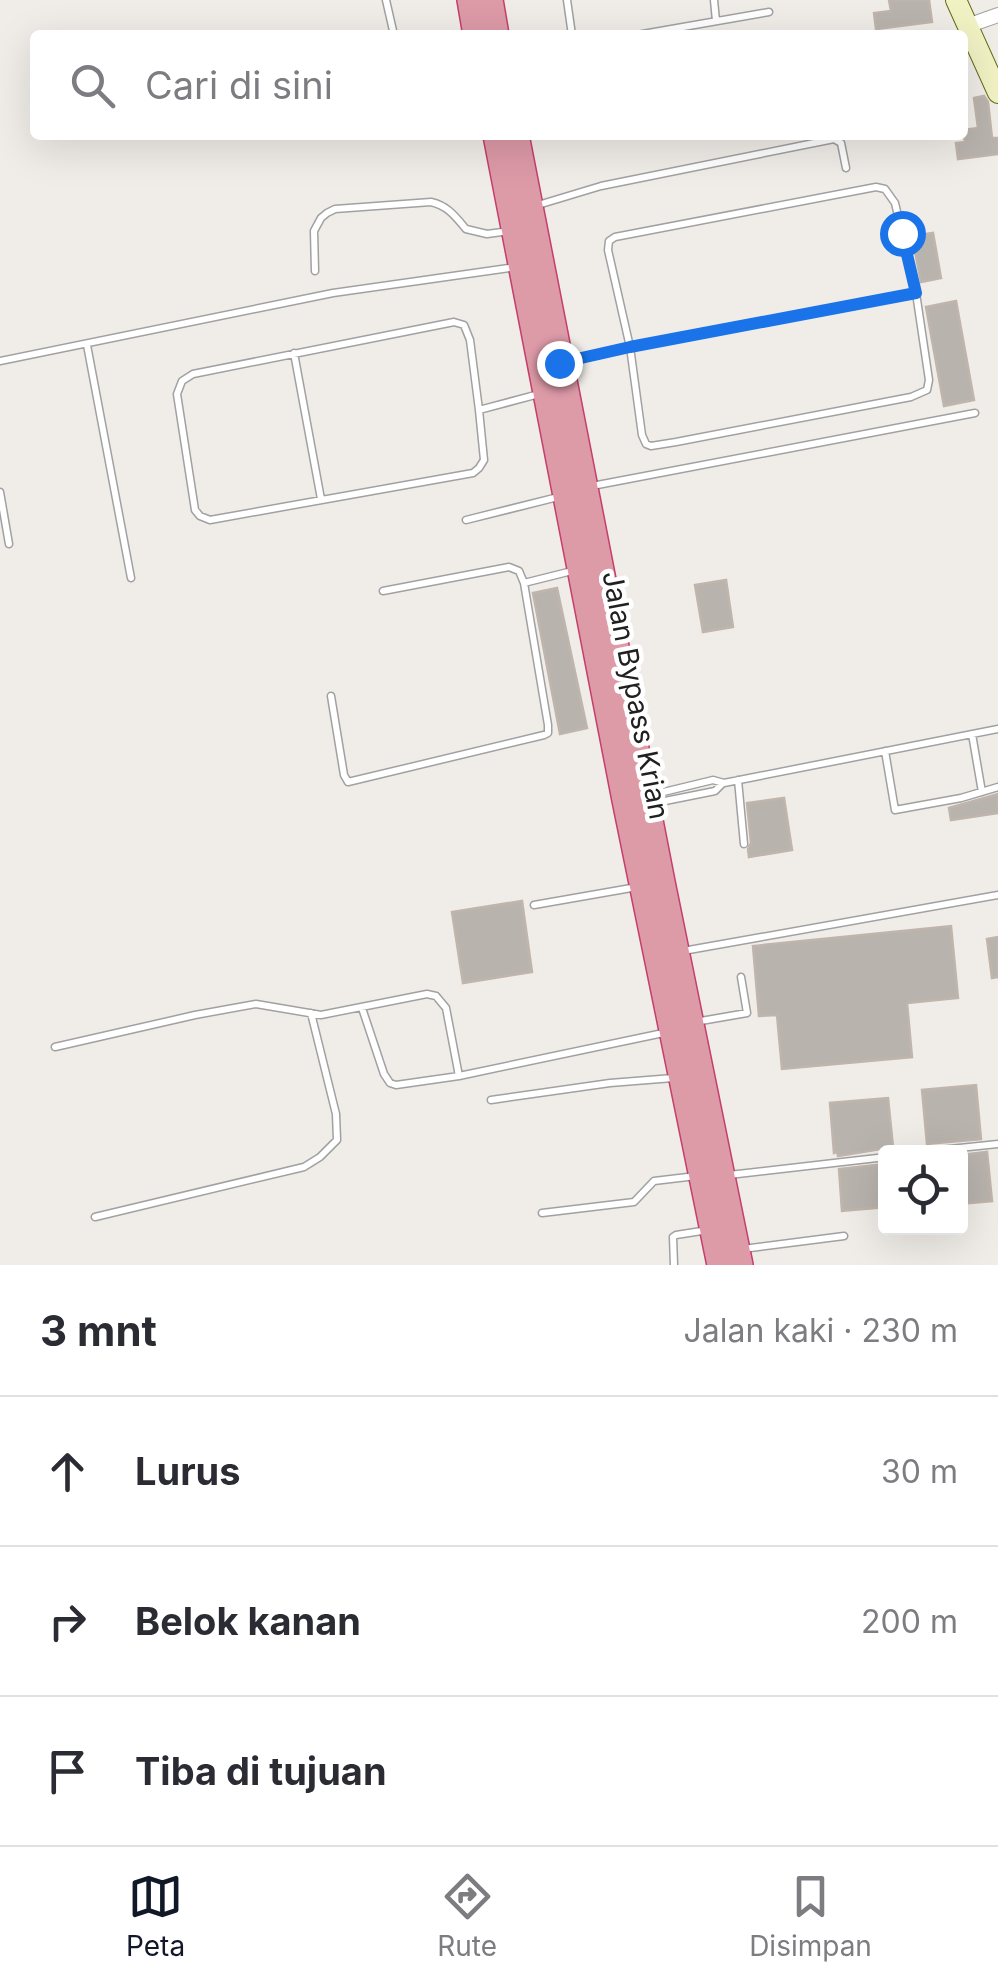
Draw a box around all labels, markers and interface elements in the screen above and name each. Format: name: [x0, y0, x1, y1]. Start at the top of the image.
search box: [30, 30, 968, 140]
icon: search: [65, 58, 120, 113]
text: Cari di sini: [145, 62, 333, 108]
route start: [880, 211, 926, 257]
route end: [537, 341, 583, 387]
street label: Jalan Bypass Krian: [595, 568, 677, 822]
map controls: [878, 1145, 968, 1235]
button: locate: [878, 1145, 968, 1235]
text: 3 mnt: [40, 1305, 157, 1356]
text: Jalan kaki · 230 m: [684, 1311, 958, 1350]
icon: ahead: [40, 1444, 95, 1499]
text: Lurus: [135, 1448, 241, 1494]
text: 30 m: [881, 1452, 958, 1491]
icon: right: [40, 1594, 95, 1649]
text: Belok kanan: [135, 1598, 361, 1644]
text: 200 m: [861, 1602, 958, 1641]
icon: arrive: [40, 1744, 95, 1799]
text: Tiba di tujuan: [135, 1748, 387, 1794]
tab: Peta: [126, 1869, 185, 1963]
tab: Rute: [437, 1869, 497, 1963]
tab: Disimpan: [749, 1869, 872, 1963]

